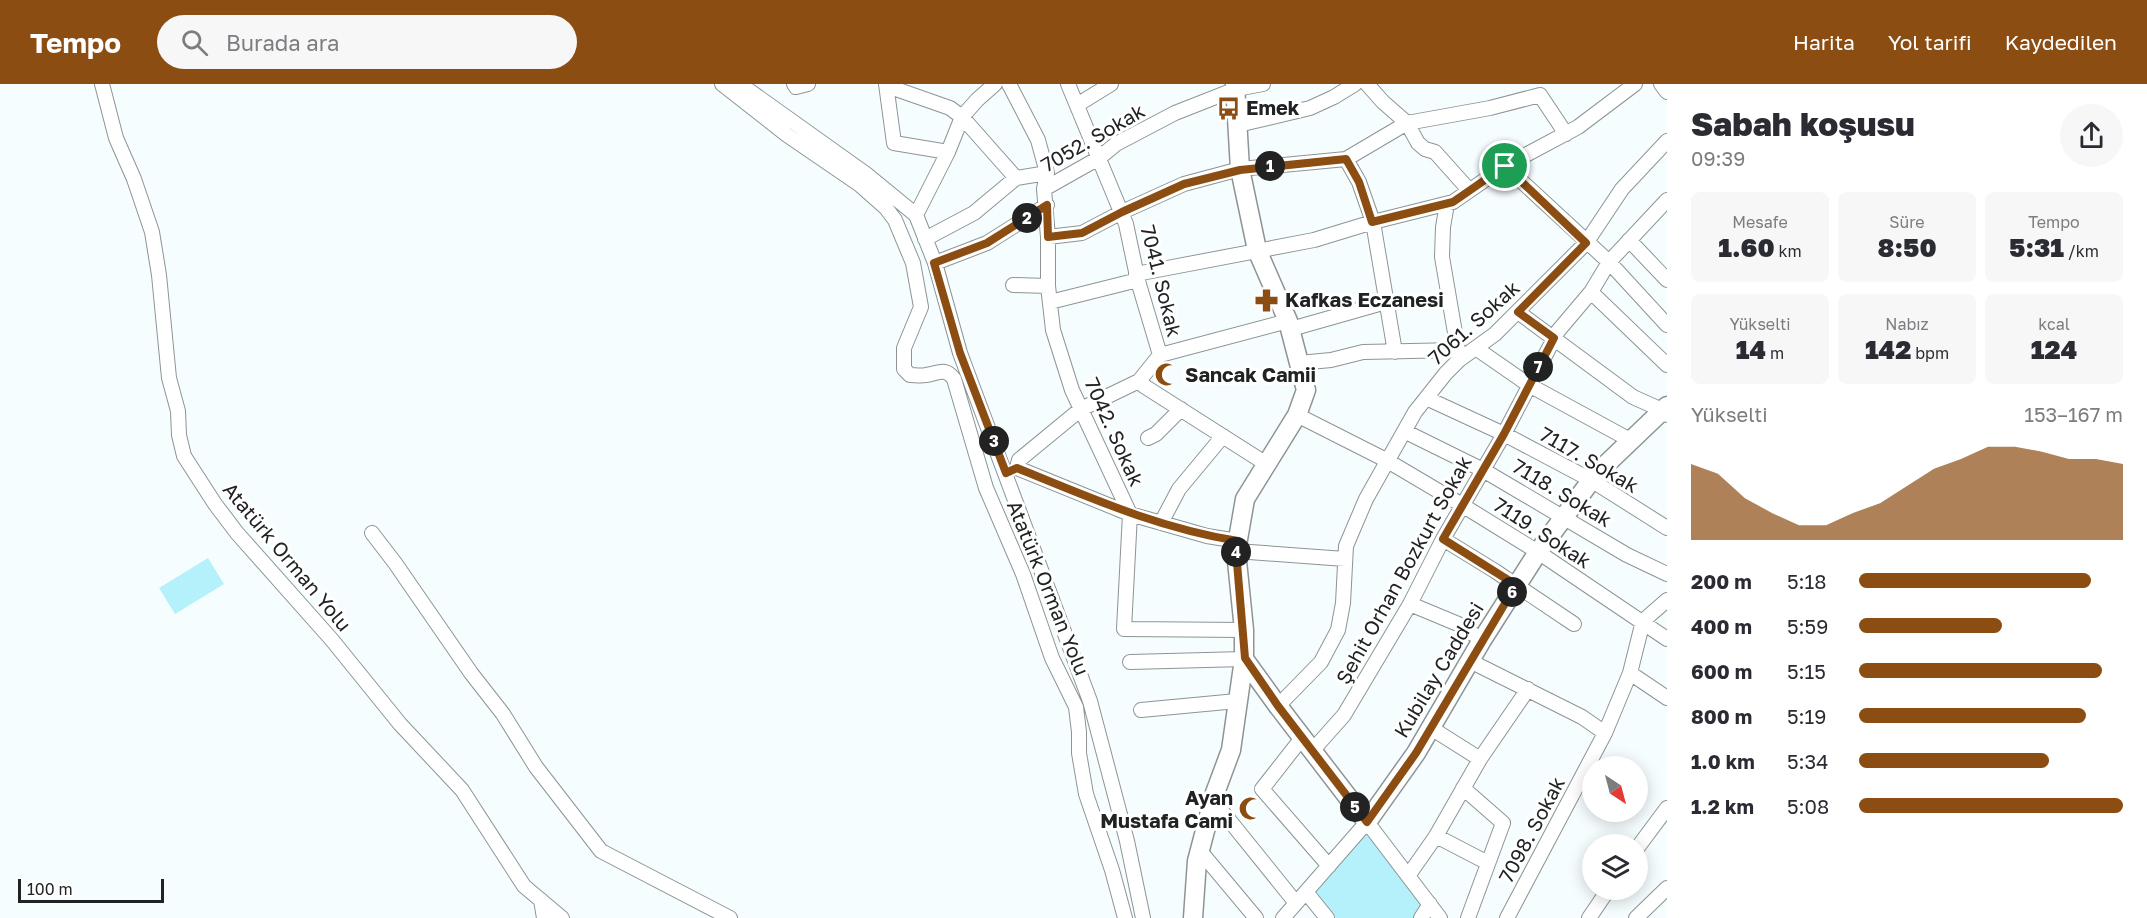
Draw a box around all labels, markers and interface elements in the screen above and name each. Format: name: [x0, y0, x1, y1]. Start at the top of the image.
search box: [157, 15, 577, 69]
text: Tempo: [30, 26, 121, 59]
icon: search: [178, 26, 211, 59]
text: Burada ara: [226, 29, 340, 56]
text: Harita: [1793, 29, 1855, 55]
text: Yol tarifi: [1888, 29, 1972, 55]
text: Kaydedilen: [2005, 29, 2117, 55]
bus stop icon: Emek: [1215, 95, 1241, 121]
place label: Emek: [1246, 95, 1300, 119]
street label: 7052. Sokak: [1036, 98, 1149, 176]
text: Sabah koşusu: [1691, 104, 1915, 143]
button: share: [2060, 104, 2123, 167]
pin: [1479, 140, 1530, 191]
text: 09:39: [1691, 146, 1745, 170]
icon: arrive: [1488, 149, 1521, 182]
pin: 1: [1255, 151, 1285, 181]
text: 1: [1266, 156, 1274, 176]
pin: 2: [1012, 203, 1042, 233]
text: 2: [1022, 208, 1032, 228]
text: Mesafe: [1732, 212, 1788, 232]
text: Süre: [1889, 212, 1925, 232]
text: Tempo: [2028, 212, 2080, 232]
street label: 7041. Sokak: [1136, 222, 1187, 339]
text: 1.60: [1718, 232, 1775, 263]
text: 8:50: [1877, 232, 1937, 263]
text: 5:31: [2009, 232, 2064, 263]
text: km: [1775, 241, 1802, 261]
text: /km: [2064, 241, 2099, 261]
street label: 7061. Sokak: [1423, 275, 1524, 369]
pharmacy icon: Kafkas Eczanesi: [1254, 287, 1280, 313]
place label: Kafkas Eczanesi: [1285, 287, 1444, 311]
text: Yükselti: [1729, 314, 1791, 334]
text: Nabız: [1885, 314, 1929, 334]
text: kcal: [2038, 314, 2070, 334]
text: 14: [1736, 334, 1766, 365]
text: 142: [1865, 334, 1911, 365]
text: 124: [2031, 334, 2077, 365]
text: m: [1766, 343, 1784, 363]
text: bpm: [1911, 343, 1949, 363]
pin: 7: [1523, 352, 1553, 382]
text: 7: [1534, 357, 1542, 377]
mosque icon: Sancak Camii: [1154, 362, 1180, 388]
place label: Sancak Camii: [1185, 362, 1316, 386]
street label: 7042. Sokak: [1080, 374, 1150, 490]
text: Yükselti: [1691, 402, 1768, 426]
text: 153–167 m: [2024, 402, 2123, 426]
street label: 7117. Sokak: [1536, 421, 1643, 497]
pin: 3: [979, 426, 1009, 456]
text: 3: [989, 431, 999, 451]
street label: Şehit Orhan Bozkurt Sokak: [1330, 451, 1476, 688]
street label: 7118. Sokak: [1508, 453, 1617, 531]
street label: Atatürk Orman Yolu: [219, 477, 357, 636]
street label: 7119. Sokak: [1489, 492, 1596, 573]
street label: Atatürk Orman Yolu: [1003, 497, 1095, 679]
pin: 4: [1221, 537, 1251, 567]
text: 4: [1231, 542, 1241, 562]
text: 200 m: [1691, 569, 1752, 593]
text: 5:18: [1787, 569, 1827, 593]
pin: 6: [1497, 577, 1527, 607]
text: 6: [1507, 582, 1517, 602]
street label: Kubilay Caddesi: [1388, 597, 1488, 742]
text: 400 m: [1691, 614, 1752, 638]
text: 5:59: [1787, 614, 1828, 638]
text: 600 m: [1691, 659, 1752, 683]
text: 5:15: [1787, 659, 1826, 683]
text: 800 m: [1691, 704, 1752, 728]
text: 5:19: [1787, 704, 1826, 728]
text: 1.0 km: [1691, 749, 1755, 773]
text: 5:34: [1787, 749, 1829, 773]
north arrow: [1582, 756, 1648, 822]
map controls: [1582, 756, 1648, 900]
street label: 7098. Sokak: [1493, 772, 1569, 887]
place label: Ayan Mustafa Cami: [1100, 785, 1233, 832]
pin: 5: [1340, 792, 1370, 822]
text: 1.2 km: [1691, 794, 1754, 818]
text: 5:08: [1787, 794, 1829, 818]
mosque icon: Ayan Mustafa Cami: [1238, 796, 1264, 822]
text: 5: [1350, 797, 1360, 817]
button: layers: [1582, 834, 1648, 900]
scale bar: [18, 876, 164, 904]
text: 100 m: [27, 879, 73, 899]

